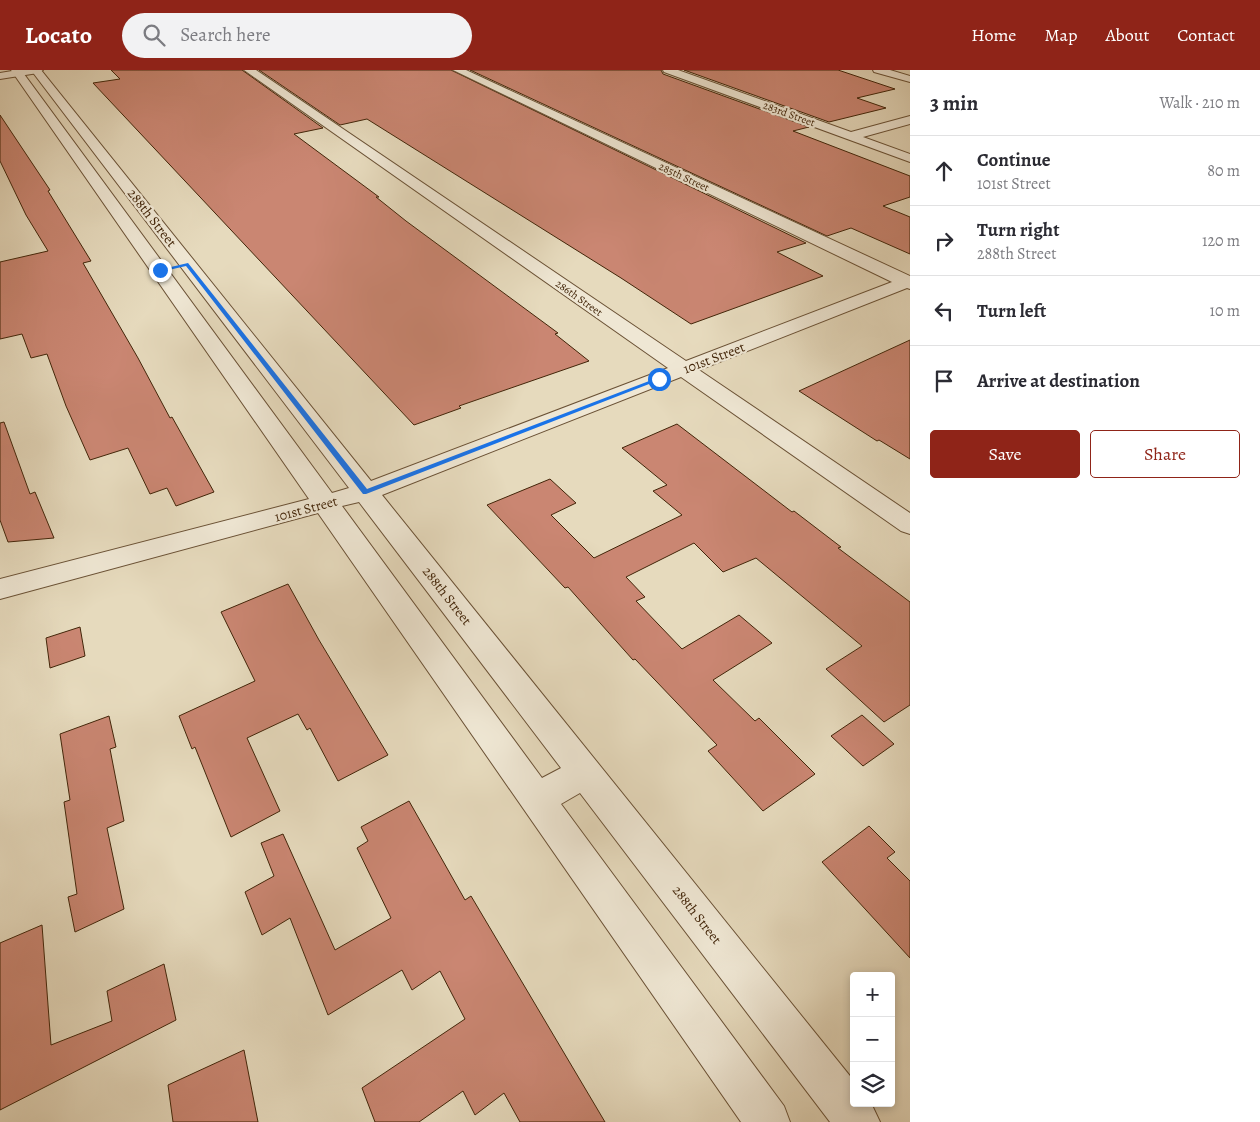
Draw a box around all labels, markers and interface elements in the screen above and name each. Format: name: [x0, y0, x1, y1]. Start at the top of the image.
search box: [122, 13, 472, 58]
text: Locato: [25, 19, 92, 51]
icon: search: [140, 21, 168, 49]
text: Search here: [180, 22, 271, 48]
text: Home: [971, 23, 1016, 47]
text: Map: [1044, 23, 1077, 47]
text: About: [1105, 23, 1149, 47]
text: Contact: [1177, 23, 1235, 47]
text: 3 min: [930, 89, 978, 117]
text: Walk · 210 m: [1159, 92, 1240, 114]
street label: 283rd Street: [761, 98, 817, 130]
text: Continue: [977, 147, 1051, 173]
icon: ahead: [930, 157, 958, 185]
street label: 285th Street: [656, 159, 712, 195]
text: 80 m: [1207, 160, 1240, 182]
text: 101st Street: [977, 173, 1051, 195]
street label: 288th Street: [123, 185, 181, 252]
text: Turn right: [977, 217, 1059, 243]
icon: right: [930, 227, 958, 255]
text: 120 m: [1202, 230, 1240, 252]
text: 288th Street: [977, 243, 1056, 265]
route end: [149, 259, 172, 282]
street label: 286th Street: [552, 276, 606, 320]
icon: left: [930, 297, 958, 325]
text: Turn left: [977, 298, 1046, 324]
text: 10 m: [1210, 300, 1240, 322]
street label: 101st Street: [680, 337, 748, 378]
icon: arrive: [930, 367, 958, 395]
route start: [648, 368, 671, 391]
text: Arrive at destination: [977, 368, 1140, 394]
button: Save: [930, 430, 1080, 478]
button: Share: [1090, 430, 1240, 478]
street label: 101st Street: [272, 491, 340, 527]
street label: 288th Street: [418, 563, 476, 630]
street label: 288th Street: [668, 882, 726, 949]
map controls: [850, 972, 895, 1107]
button: +: [850, 972, 895, 1017]
button: −: [850, 1017, 895, 1062]
button: layers: [850, 1062, 895, 1107]

